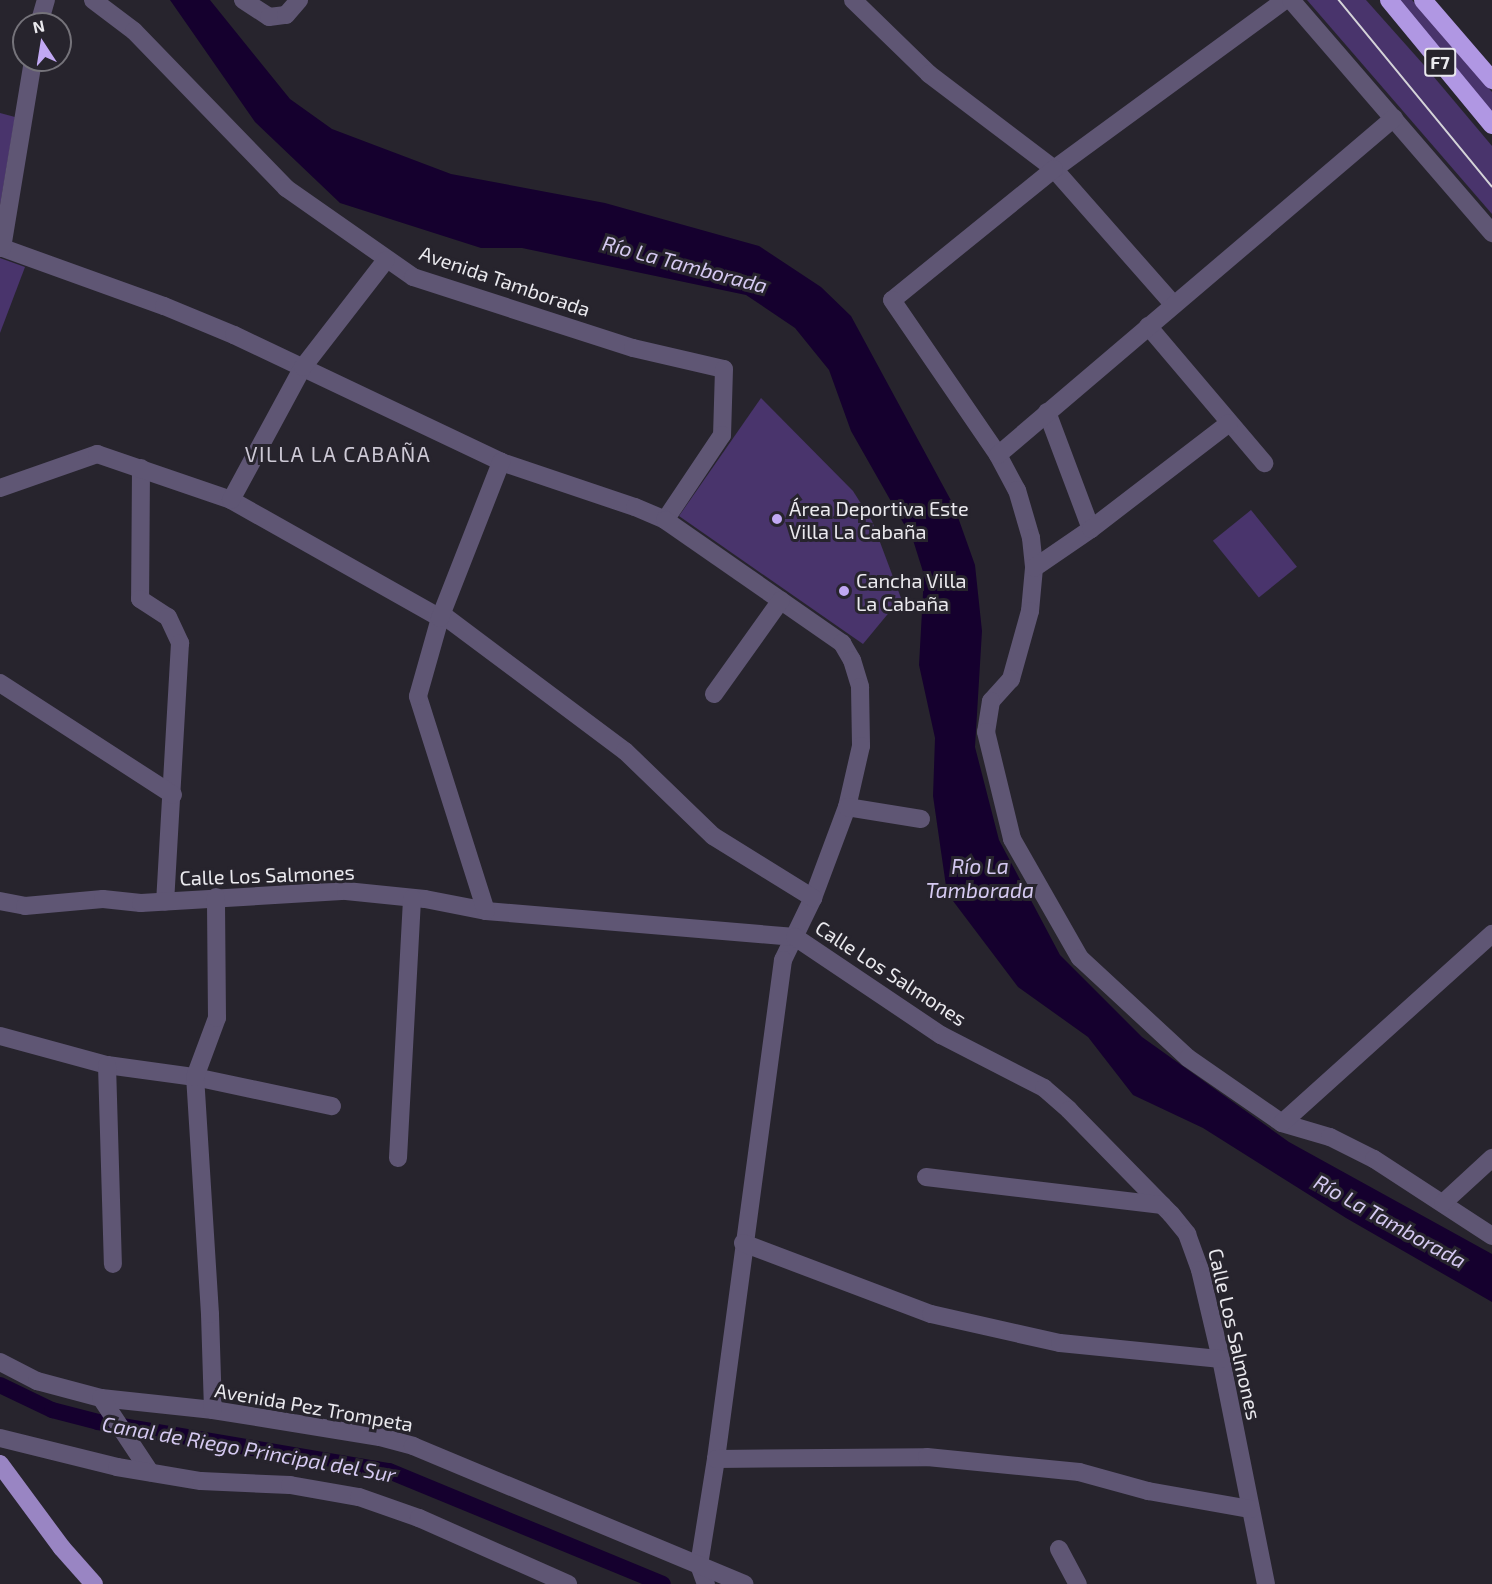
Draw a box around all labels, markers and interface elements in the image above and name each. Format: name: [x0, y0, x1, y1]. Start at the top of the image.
north arrow: [12, 12, 72, 72]
text: N: [31, 15, 46, 36]
road number: F7: [1424, 47, 1456, 77]
water label: Río La Tamborada: [599, 230, 771, 298]
street label: Avenida Tamborada: [416, 240, 594, 322]
district label: VILLA LA CABAÑA: [244, 441, 432, 467]
place label: Área Deportiva Este Villa La Cabaña: [789, 496, 969, 543]
marker: Área Deportiva Este Villa La Cabaña: [770, 512, 784, 526]
place label: Cancha Villa La Cabaña: [856, 568, 967, 615]
marker: Cancha Villa La Cabaña: [837, 584, 851, 598]
water label: Río La Tamborada: [926, 853, 1034, 903]
street label: Calle Los Salmones: [179, 860, 355, 890]
street label: Calle Los Salmones: [811, 915, 971, 1031]
water label: Río La Tamborada: [1309, 1169, 1471, 1273]
street label: Calle Los Salmones: [1204, 1246, 1266, 1422]
street label: Avenida Pez Trompeta: [213, 1378, 415, 1436]
water label: Canal de Riego Principal del Sur: [99, 1411, 399, 1487]

